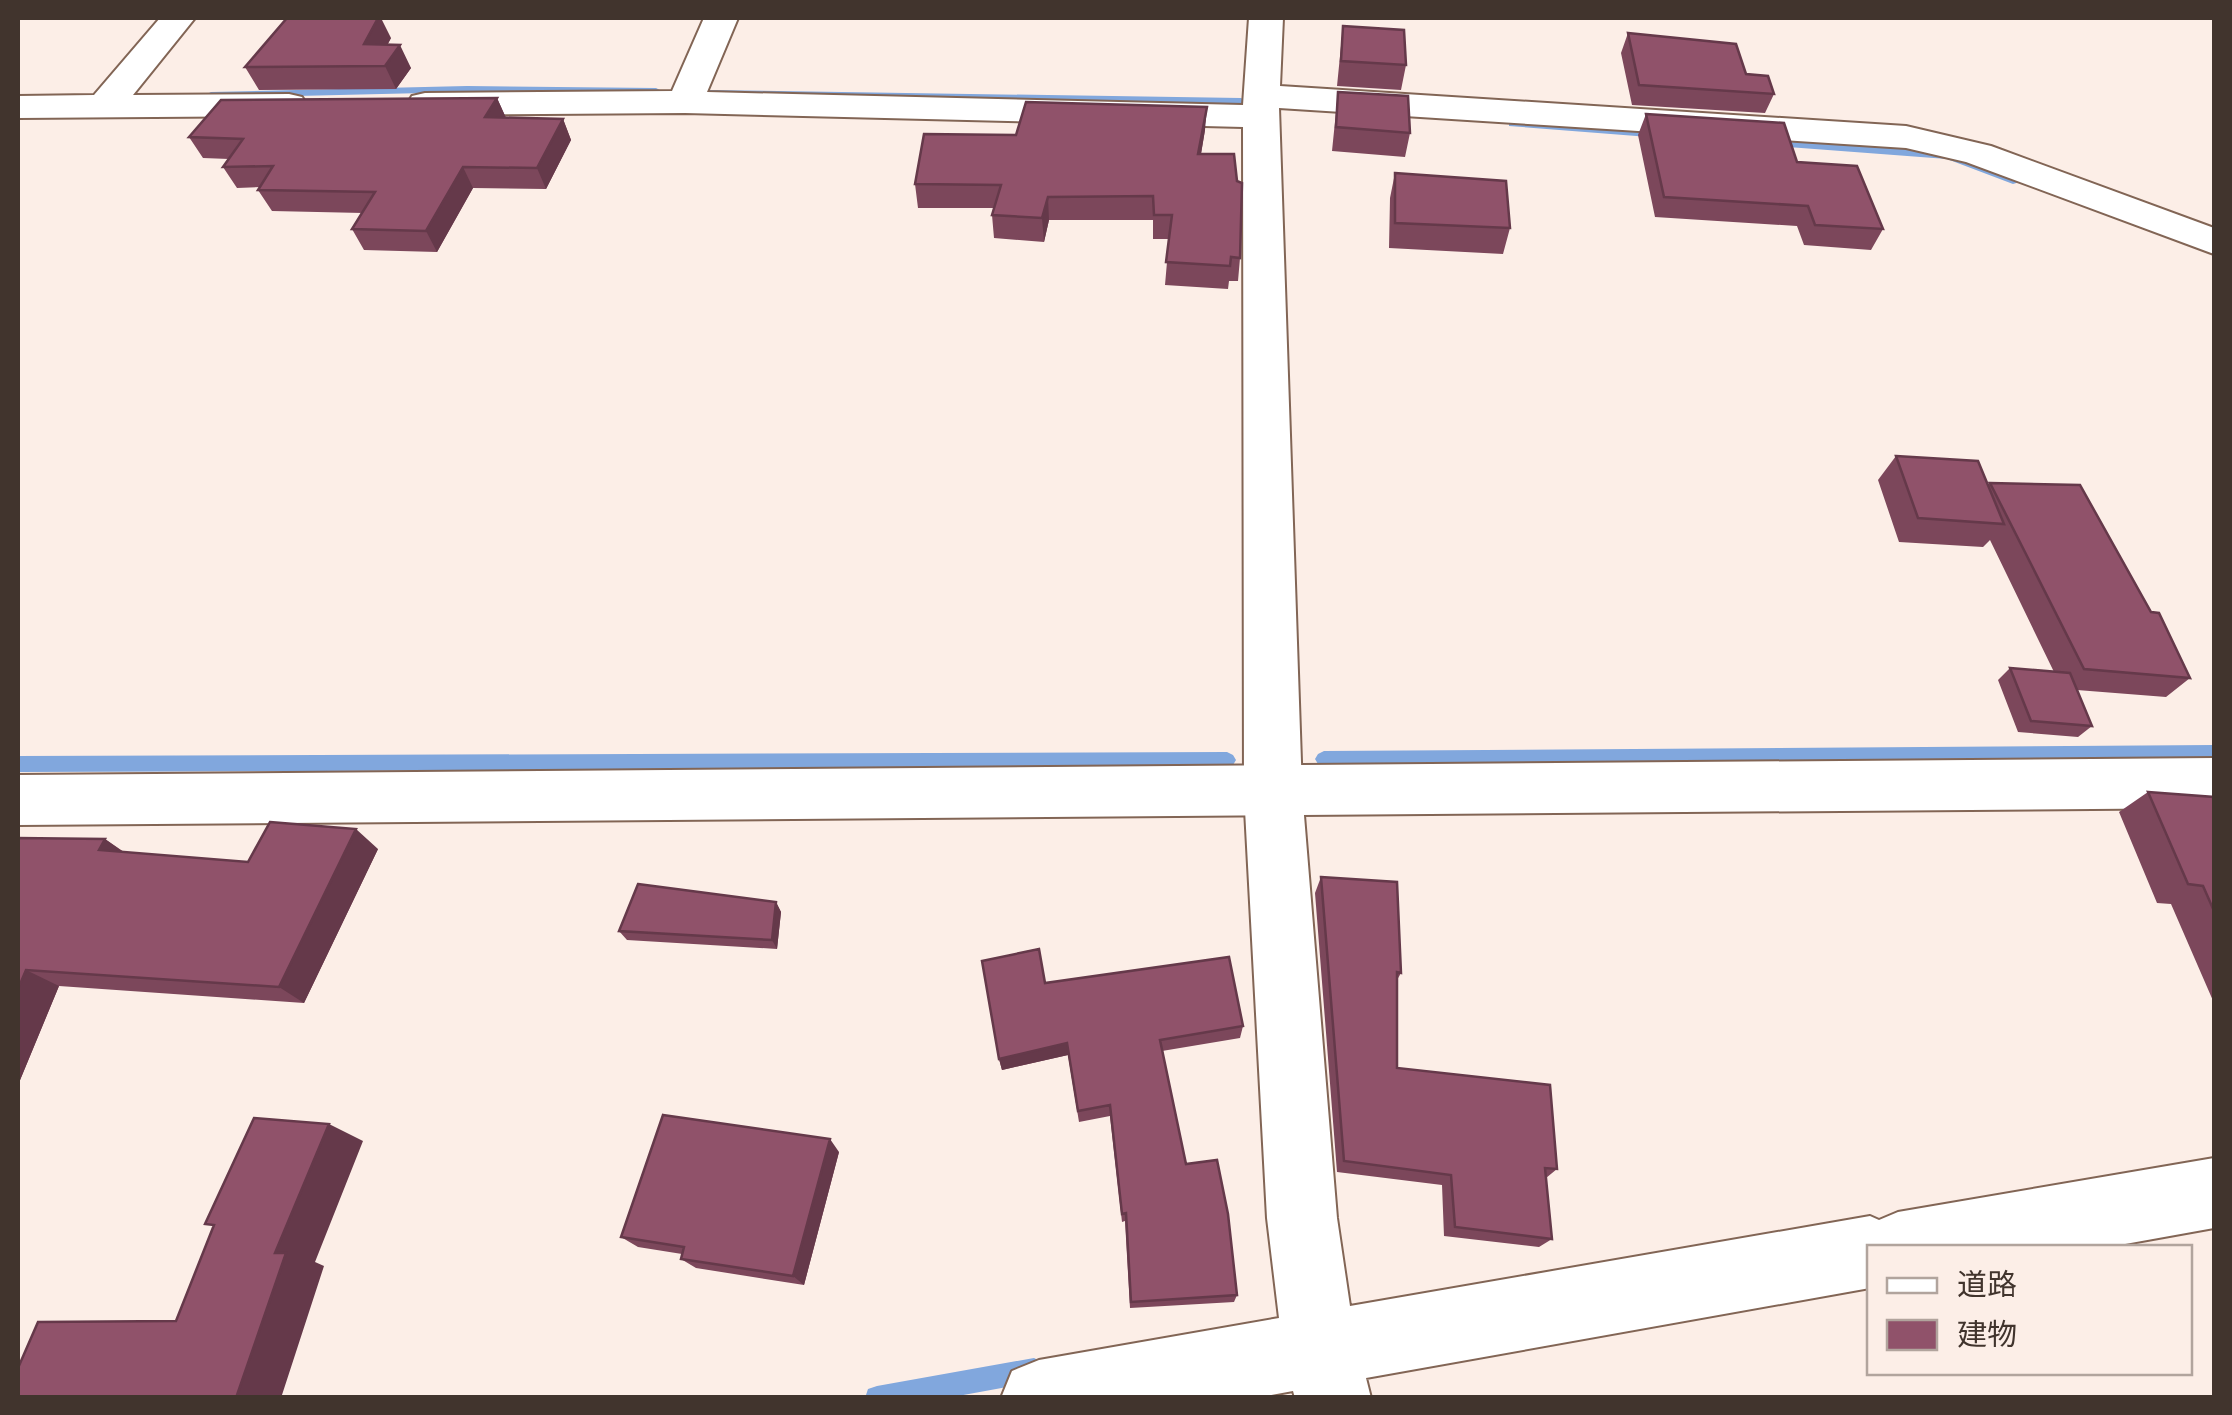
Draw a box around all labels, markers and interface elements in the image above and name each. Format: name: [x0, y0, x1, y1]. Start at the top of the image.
legend: [1867, 1245, 2192, 1375]
text: 道路: [1957, 1267, 2017, 1302]
text: 建物: [1957, 1317, 2017, 1352]

